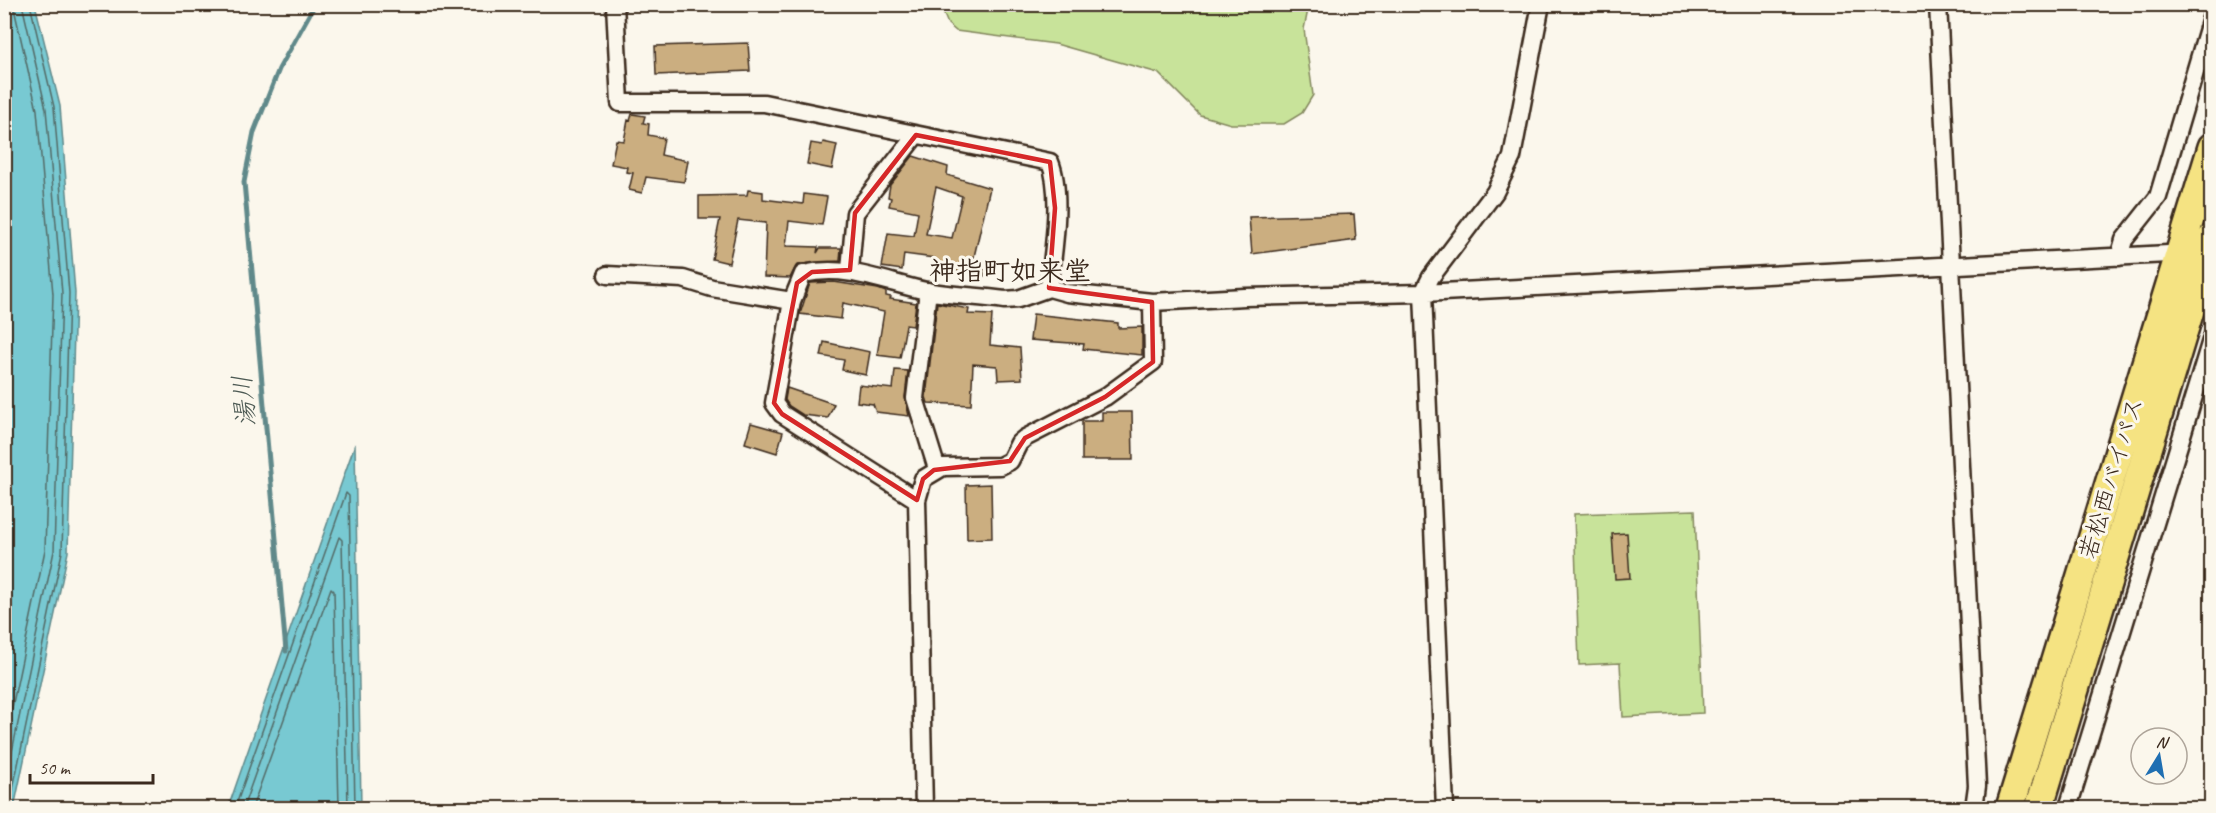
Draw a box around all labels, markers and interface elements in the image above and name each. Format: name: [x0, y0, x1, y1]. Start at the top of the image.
district label: 神指町如来堂: [929, 254, 1091, 288]
water label: 湯川: [225, 374, 263, 428]
street label: 若松西バイパス: [2072, 394, 2150, 562]
north arrow: [2129, 726, 2189, 786]
text: N: [2155, 731, 2171, 754]
scale bar: [30, 747, 153, 785]
text: 50 m: [39, 757, 72, 779]

